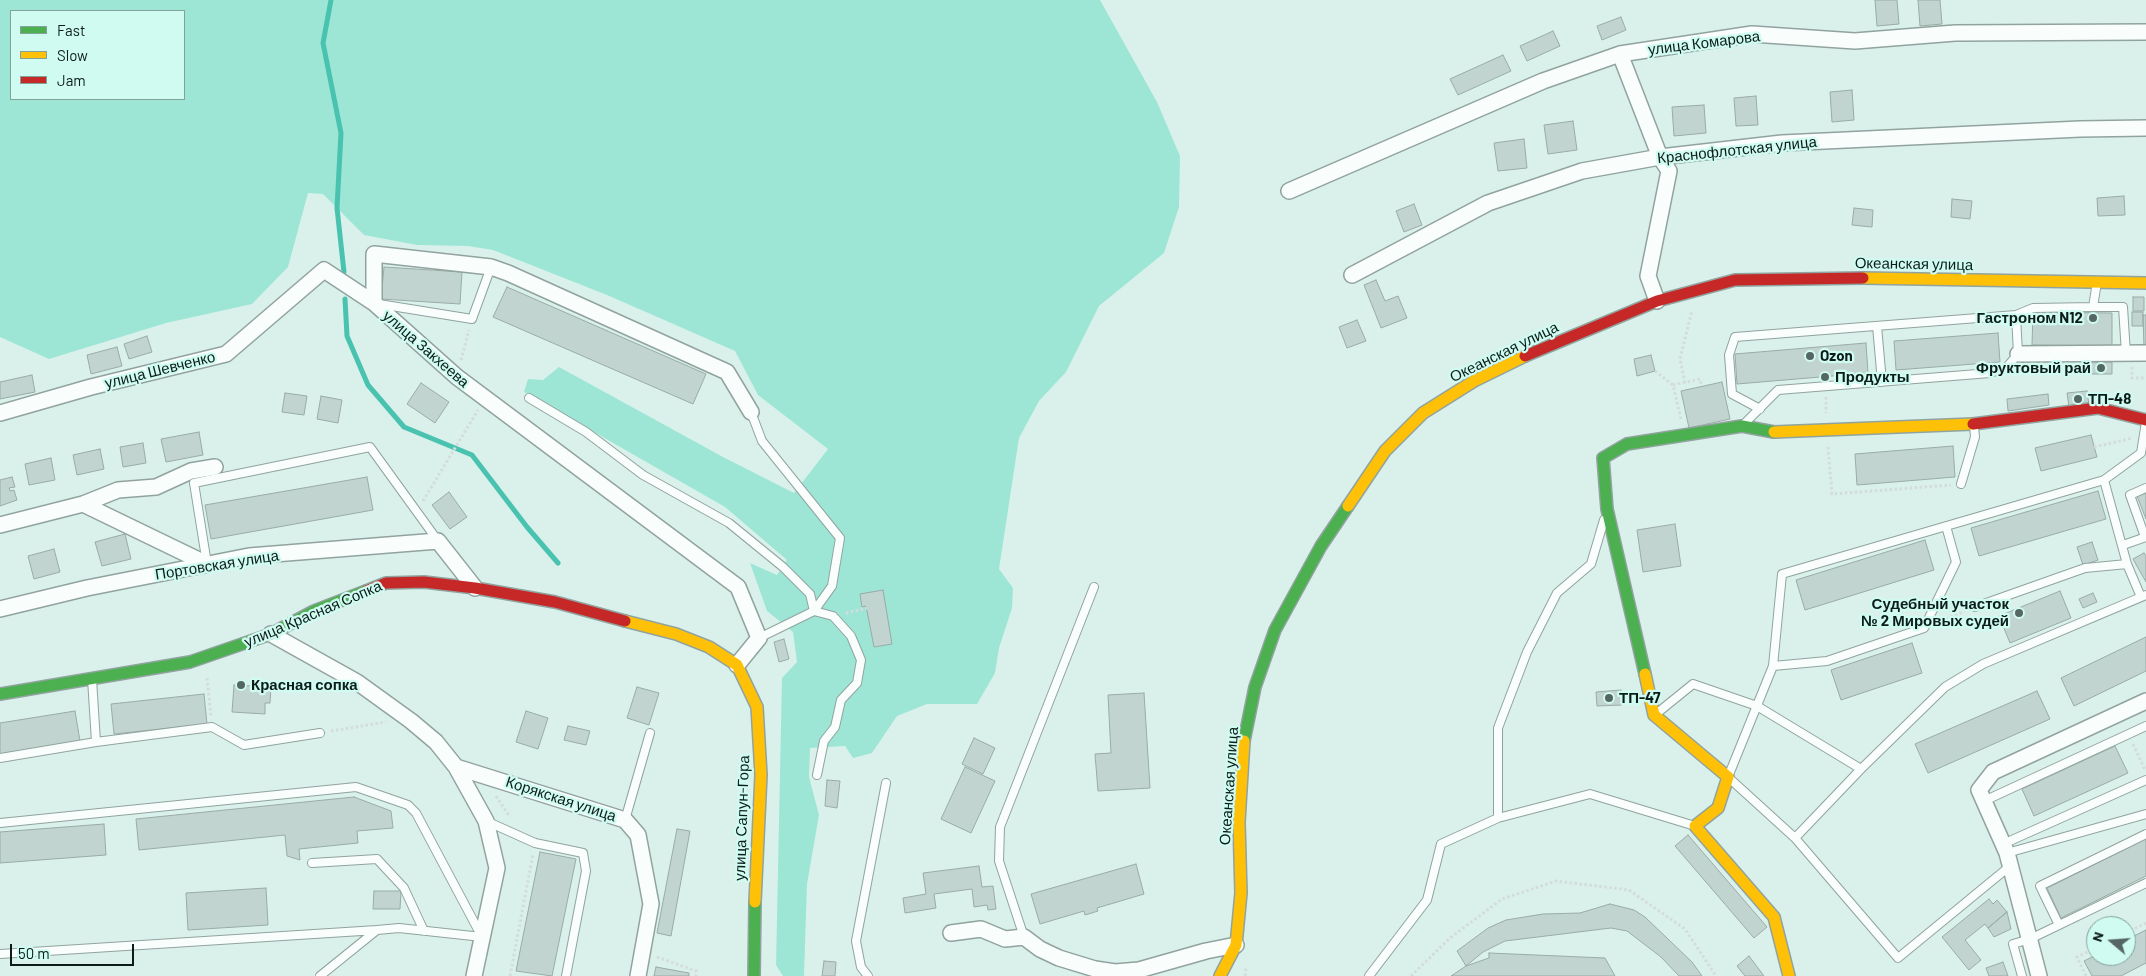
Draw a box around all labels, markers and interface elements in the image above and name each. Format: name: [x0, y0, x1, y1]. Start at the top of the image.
legend: [10, 10, 185, 100]
text: Fast: [57, 21, 85, 39]
street label: улица Комарова: [1647, 27, 1761, 59]
text: Slow: [57, 46, 88, 64]
text: Jam: [57, 71, 86, 89]
street label: Краснофлотская улица: [1656, 133, 1818, 167]
street label: Океанская улица: [1855, 254, 1973, 274]
street label: улица Закхеева: [379, 307, 473, 391]
place label: Гастроном N12: [1977, 309, 2083, 327]
marker: Гастроном N12: [2087, 312, 2099, 324]
street label: Океанская улица: [1447, 318, 1561, 386]
place label: Ozon: [1820, 347, 1853, 365]
street label: улица Шевченко: [103, 348, 217, 392]
marker: Ozon: [1804, 350, 1816, 362]
place label: Фруктовый рай: [1976, 359, 2091, 377]
marker: Фруктовый рай: [2095, 362, 2107, 374]
place label: Продукты: [1835, 368, 1910, 386]
marker: Продукты: [1819, 371, 1831, 383]
place label: ТП-48: [2088, 390, 2131, 408]
marker: ТП-48: [2072, 393, 2084, 405]
street label: Портовская улица: [154, 546, 280, 584]
street label: улица Красная Сопка: [242, 577, 384, 651]
place label: Судебный участок № 2 Мировых судей: [1861, 595, 2009, 630]
marker: Судебный участок № 2 Мировых судей: [2013, 607, 2025, 619]
place label: Красная сопка: [251, 676, 358, 694]
marker: Красная сопка: [235, 679, 247, 691]
place label: ТП-47: [1619, 689, 1661, 707]
marker: ТП-47: [1603, 692, 1615, 704]
street label: Океанская улица: [1216, 726, 1242, 846]
street label: улица Сапун-Гора: [731, 755, 753, 881]
street label: Корякская улица: [503, 773, 619, 825]
north arrow: [2086, 916, 2136, 966]
text: N: [2088, 929, 2107, 944]
scale bar: [12, 934, 136, 966]
text: 50 m: [18, 944, 50, 962]

